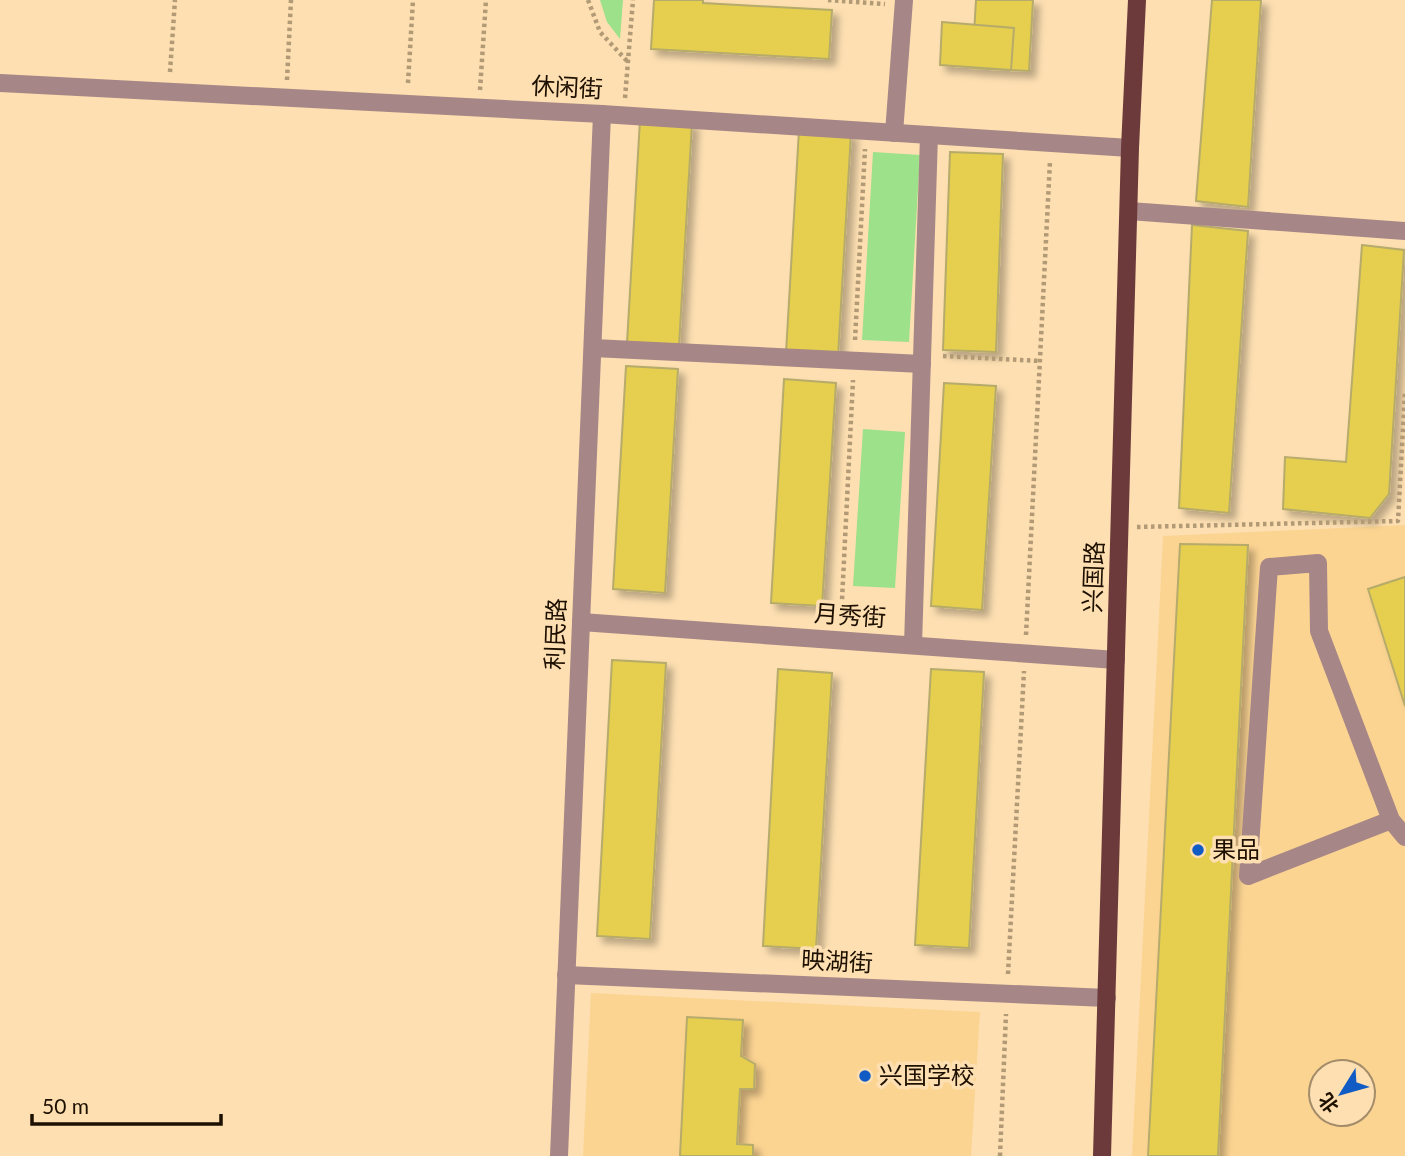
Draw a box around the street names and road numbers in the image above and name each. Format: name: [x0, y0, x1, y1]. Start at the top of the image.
street label: 休闲街: [530, 70, 604, 103]
street label: 兴国路: [1077, 540, 1108, 613]
street label: 利民路: [539, 597, 570, 670]
street label: 月秀街: [813, 598, 887, 631]
street label: 映湖街: [800, 944, 874, 977]

